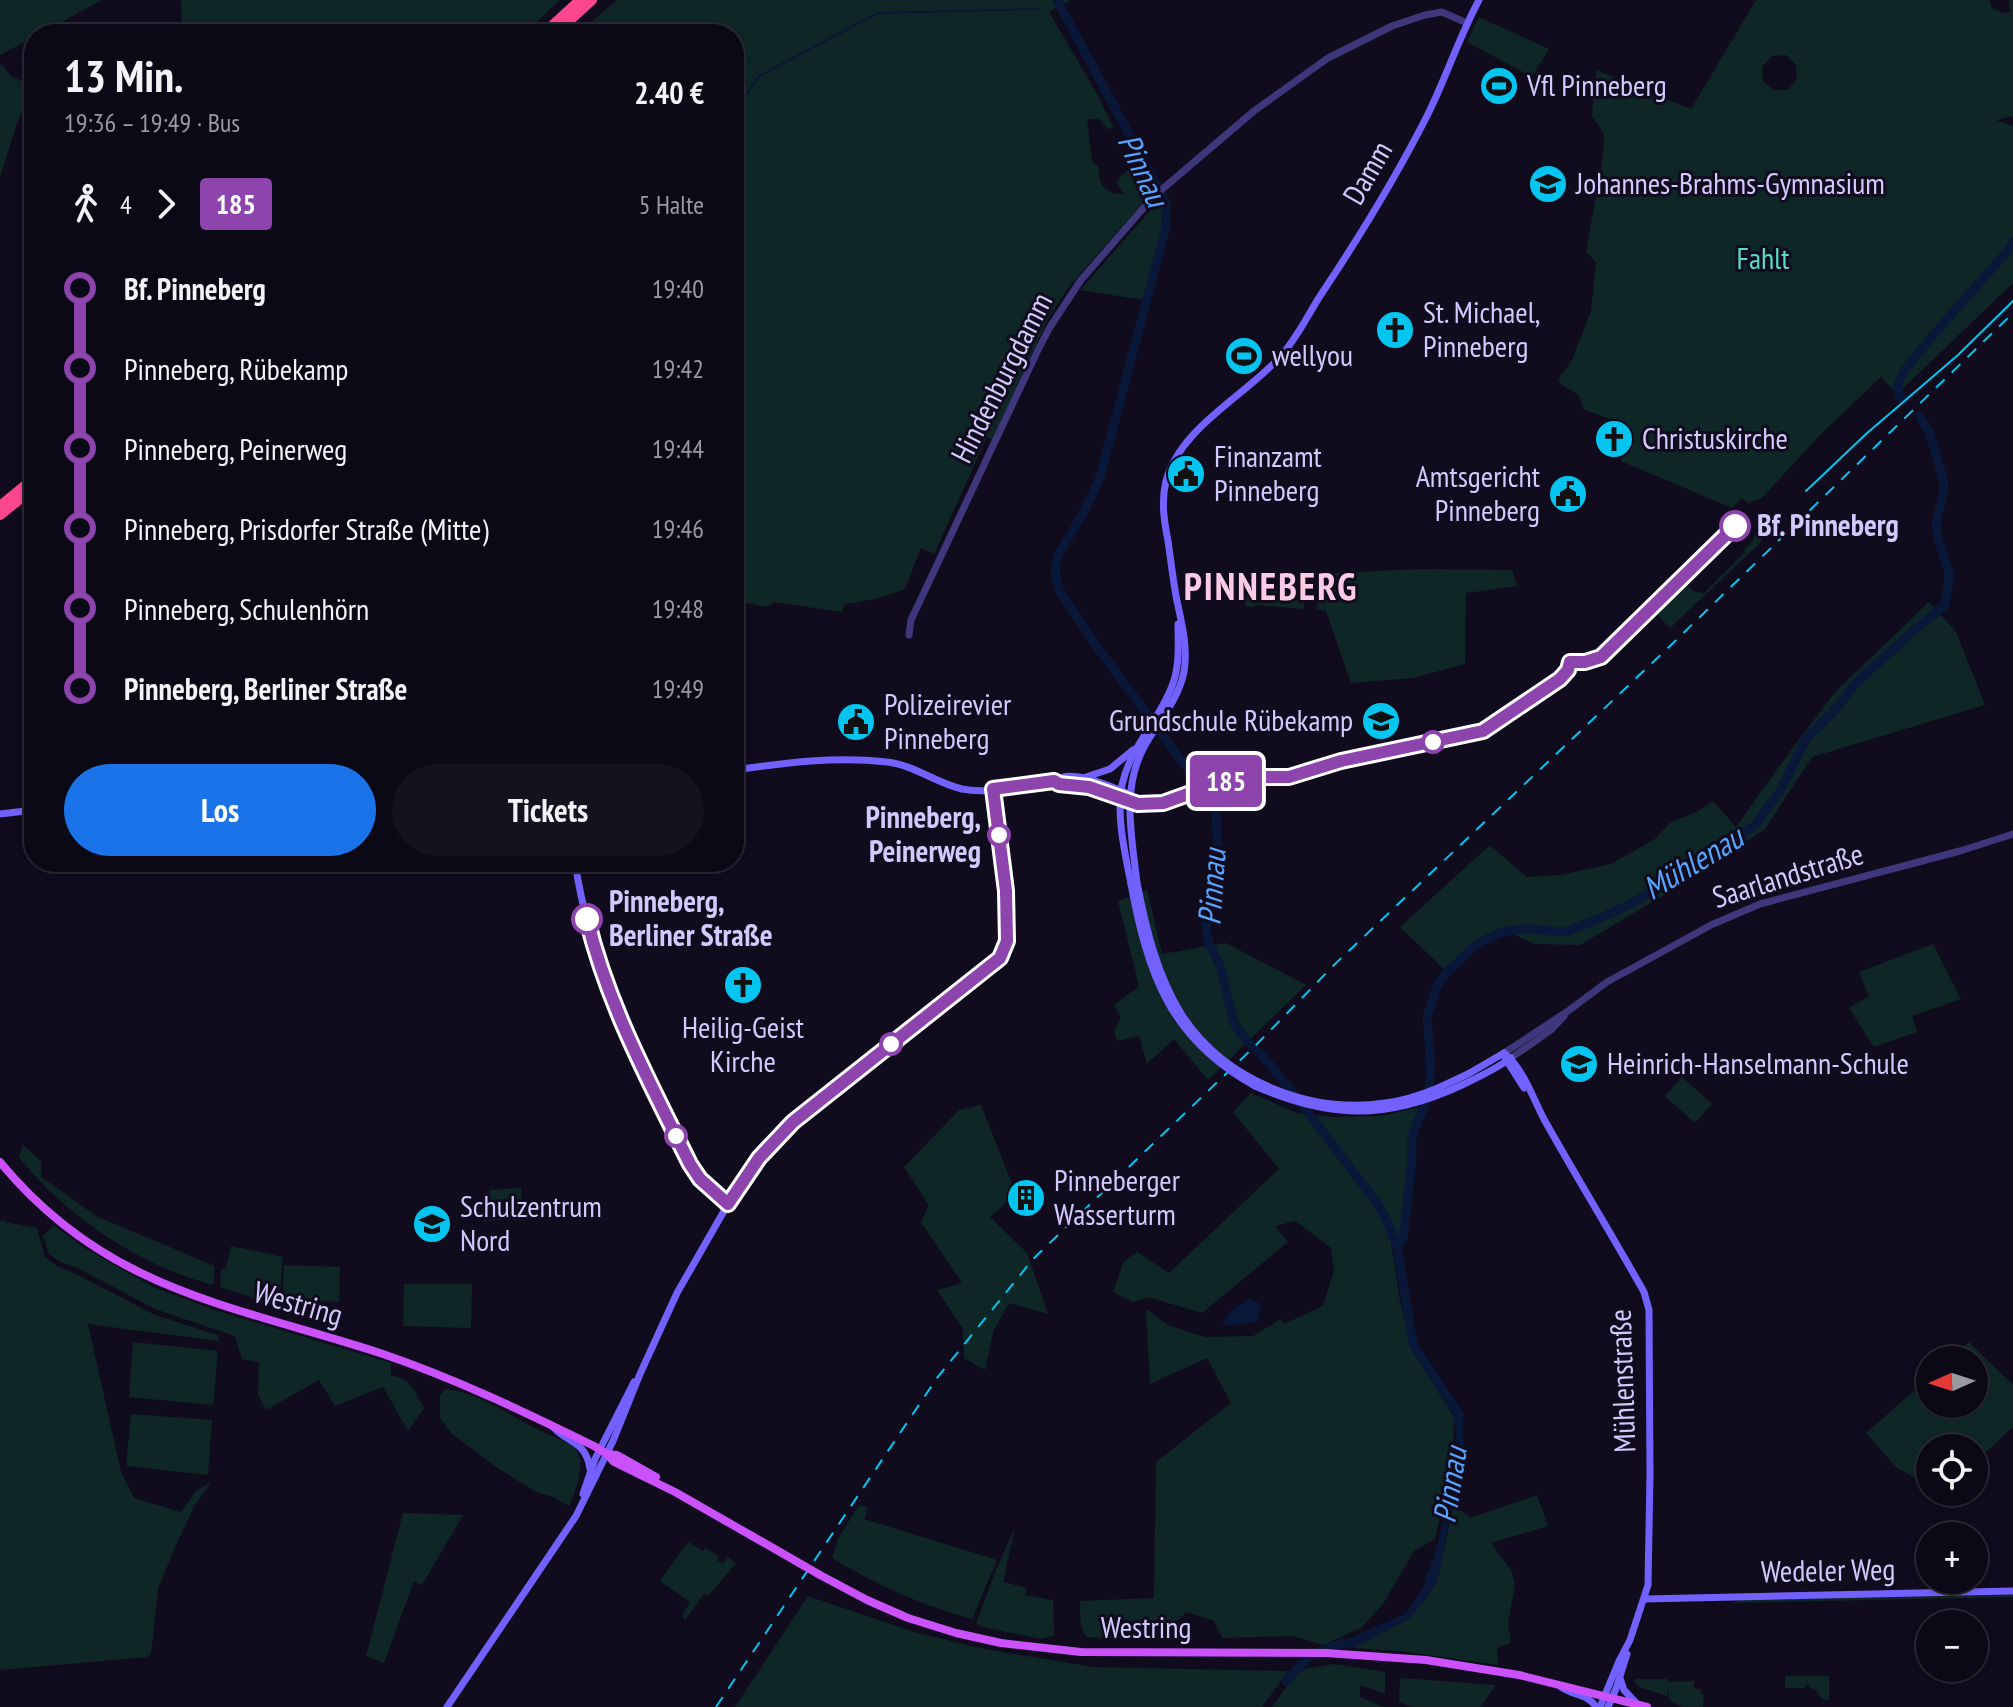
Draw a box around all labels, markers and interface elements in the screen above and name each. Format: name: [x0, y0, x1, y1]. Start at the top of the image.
text: 13 Min.: [64, 47, 183, 104]
sports icon: Vfl Pinneberg: [1478, 65, 1520, 107]
place label: Vfl Pinneberg: [1526, 65, 1667, 104]
text: 2.40 €: [634, 73, 704, 112]
text: 19:36 – 19:49 · Bus: [64, 106, 240, 139]
water label: Pinnau: [1109, 126, 1180, 215]
street label: Damm: [1333, 134, 1400, 211]
school or university icon: Johannes-Brahms-Gymnasium: [1527, 163, 1569, 205]
place label: Johannes-Brahms-Gymnasium: [1575, 163, 1885, 202]
icon: walk: [64, 182, 108, 226]
icon: forward: [144, 182, 188, 226]
text: 185: [216, 185, 256, 222]
text: 4: [120, 188, 132, 221]
text: 5 Halte: [639, 188, 704, 221]
park label: Fahlt: [1737, 238, 1790, 277]
text: Bf. Pinneberg: [124, 269, 266, 308]
text: 19:40: [652, 272, 704, 305]
street label: Hindenburgdamm: [941, 286, 1060, 469]
place label: St. Michael, Pinneberg: [1423, 292, 1540, 365]
church icon: St. Michael, Pinneberg: [1374, 309, 1416, 351]
sports icon: wellyou: [1223, 335, 1265, 377]
place label: wellyou: [1272, 335, 1353, 374]
text: Pinneberg, Rübekamp: [124, 349, 348, 388]
text: 19:42: [652, 352, 704, 385]
church icon: Christuskirche: [1593, 418, 1635, 460]
place label: Christuskirche: [1642, 418, 1788, 457]
text: Pinneberg, Peinerweg: [124, 429, 347, 468]
text: 19:44: [652, 432, 704, 465]
place label: Finanzamt Pinneberg: [1214, 436, 1323, 509]
public building icon: Finanzamt Pinneberg: [1165, 453, 1207, 495]
place label: Amtsgericht Pinneberg: [1416, 456, 1541, 529]
public building icon: Amtsgericht Pinneberg: [1547, 473, 1589, 515]
place label: Bf. Pinneberg: [1757, 505, 1899, 544]
text: Pinneberg, Prisdorfer Straße (Mitte): [124, 509, 488, 548]
marker: Bf. Pinneberg: [1720, 511, 1750, 541]
text: 19:46: [652, 512, 704, 545]
district label: PINNEBERG: [1184, 561, 1358, 610]
text: Pinneberg, Schulenhörn: [124, 589, 369, 628]
text: 19:48: [652, 592, 704, 625]
text: Pinneberg, Berliner Straße: [124, 669, 407, 708]
text: 19:49: [652, 672, 704, 705]
place label: Polizeirevier Pinneberg: [884, 684, 1012, 757]
place label: Grundschule Rübekamp: [1109, 700, 1353, 739]
school or university icon: Grundschule Rübekamp: [1360, 700, 1402, 742]
public building icon: Polizeirevier Pinneberg: [835, 701, 877, 743]
unlabelled marker: [1422, 731, 1444, 753]
line badge: 185: [1180, 755, 1272, 807]
text: 185: [1206, 762, 1246, 799]
button: Los: [64, 764, 376, 856]
button: Tickets: [392, 764, 704, 856]
place label: Pinneberg, Peinerweg: [865, 797, 981, 870]
water label: Mühlenau: [1635, 815, 1752, 908]
marker: Pinneberg, Peinerweg: [988, 824, 1010, 846]
street label: Saarlandstraße: [1707, 833, 1868, 916]
water label: Pinnau: [1187, 845, 1235, 926]
place label: Pinneberg, Berliner Straße: [609, 881, 773, 954]
marker: Pinneberg, Berliner Straße: [572, 904, 602, 934]
church icon: Heilig-Geist Kirche: [722, 964, 764, 1006]
place label: Heilig-Geist Kirche: [682, 1007, 805, 1080]
unlabelled marker: [880, 1033, 902, 1055]
school or university icon: Heinrich-Hanselmann-Schule: [1558, 1043, 1600, 1085]
place label: Heinrich-Hanselmann-Schule: [1607, 1043, 1909, 1082]
unlabelled marker: [665, 1125, 687, 1147]
place label: Pinneberger Wasserturm: [1054, 1160, 1181, 1233]
building icon: Pinneberger Wasserturm: [1005, 1177, 1047, 1219]
place label: Schulzentrum Nord: [460, 1186, 602, 1259]
school or university icon: Schulzentrum Nord: [411, 1203, 453, 1245]
street label: Westring: [249, 1271, 347, 1334]
street label: Mühlenstraße: [1600, 1309, 1643, 1453]
north arrow: [1916, 1346, 1988, 1418]
map controls: [1916, 1346, 1988, 1682]
button: locate: [1916, 1434, 1988, 1506]
water label: Pinnau: [1422, 1442, 1476, 1526]
button: +: [1916, 1522, 1988, 1594]
street label: Wedeler Weg: [1760, 1549, 1896, 1590]
street label: Westring: [1101, 1607, 1191, 1646]
button: −: [1916, 1610, 1988, 1682]

